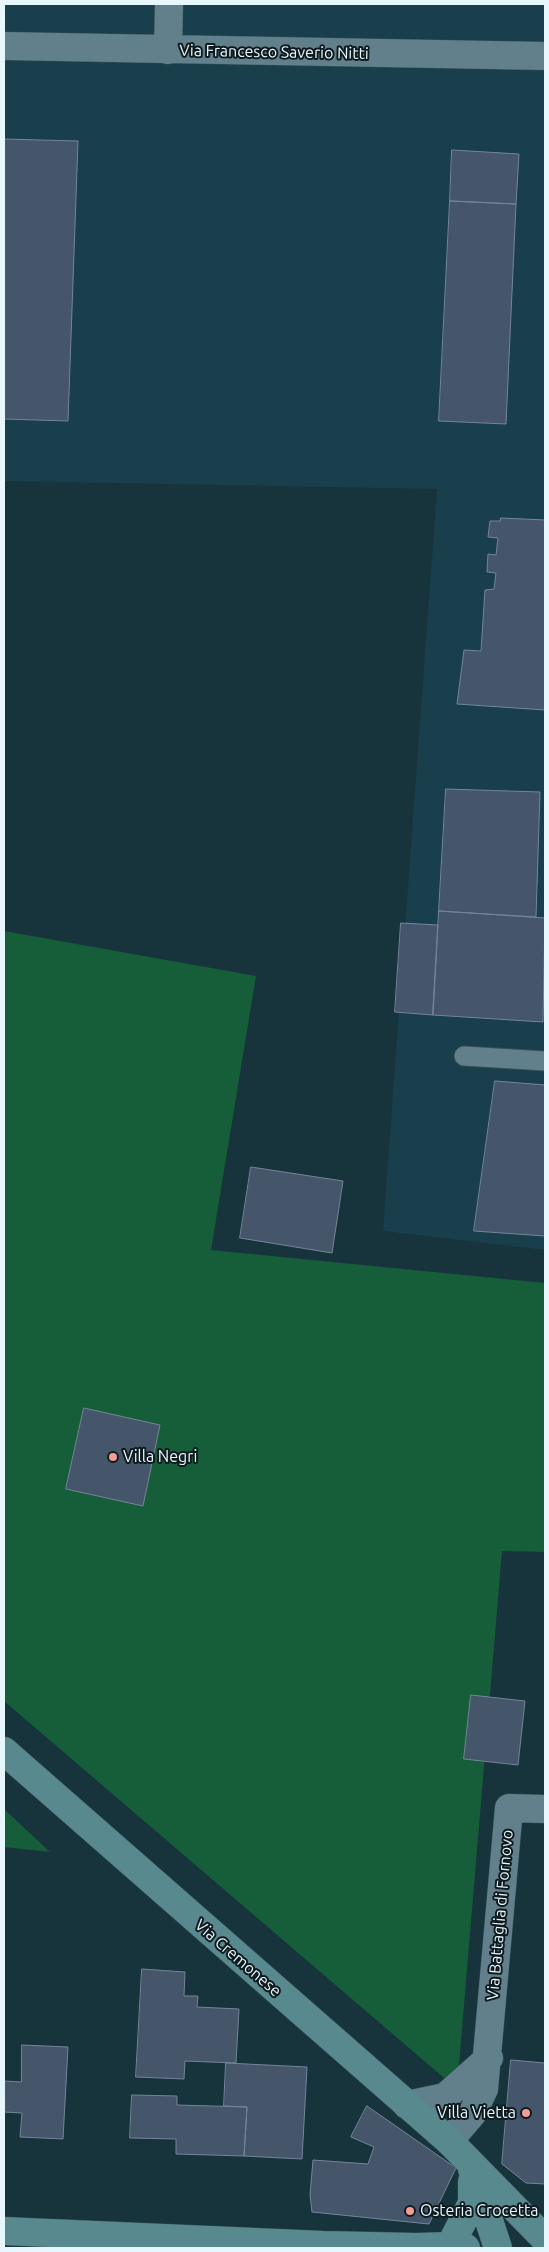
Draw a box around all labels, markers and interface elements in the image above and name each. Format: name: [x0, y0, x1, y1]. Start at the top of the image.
street label: Via Francesco Saverio Nitti: [179, 41, 369, 63]
place label: Villa Negri: [123, 1447, 197, 1467]
marker: Villa Negri: [107, 1451, 119, 1463]
street label: Via Battaglia di Fornovo: [483, 1829, 517, 2001]
street label: Via Cremonese: [191, 1915, 285, 2001]
place label: Villa Vietta: [437, 2103, 516, 2123]
marker: Villa Vietta: [520, 2107, 532, 2119]
place label: Osteria Crocetta: [420, 2201, 538, 2221]
marker: Osteria Crocetta: [404, 2205, 416, 2217]

